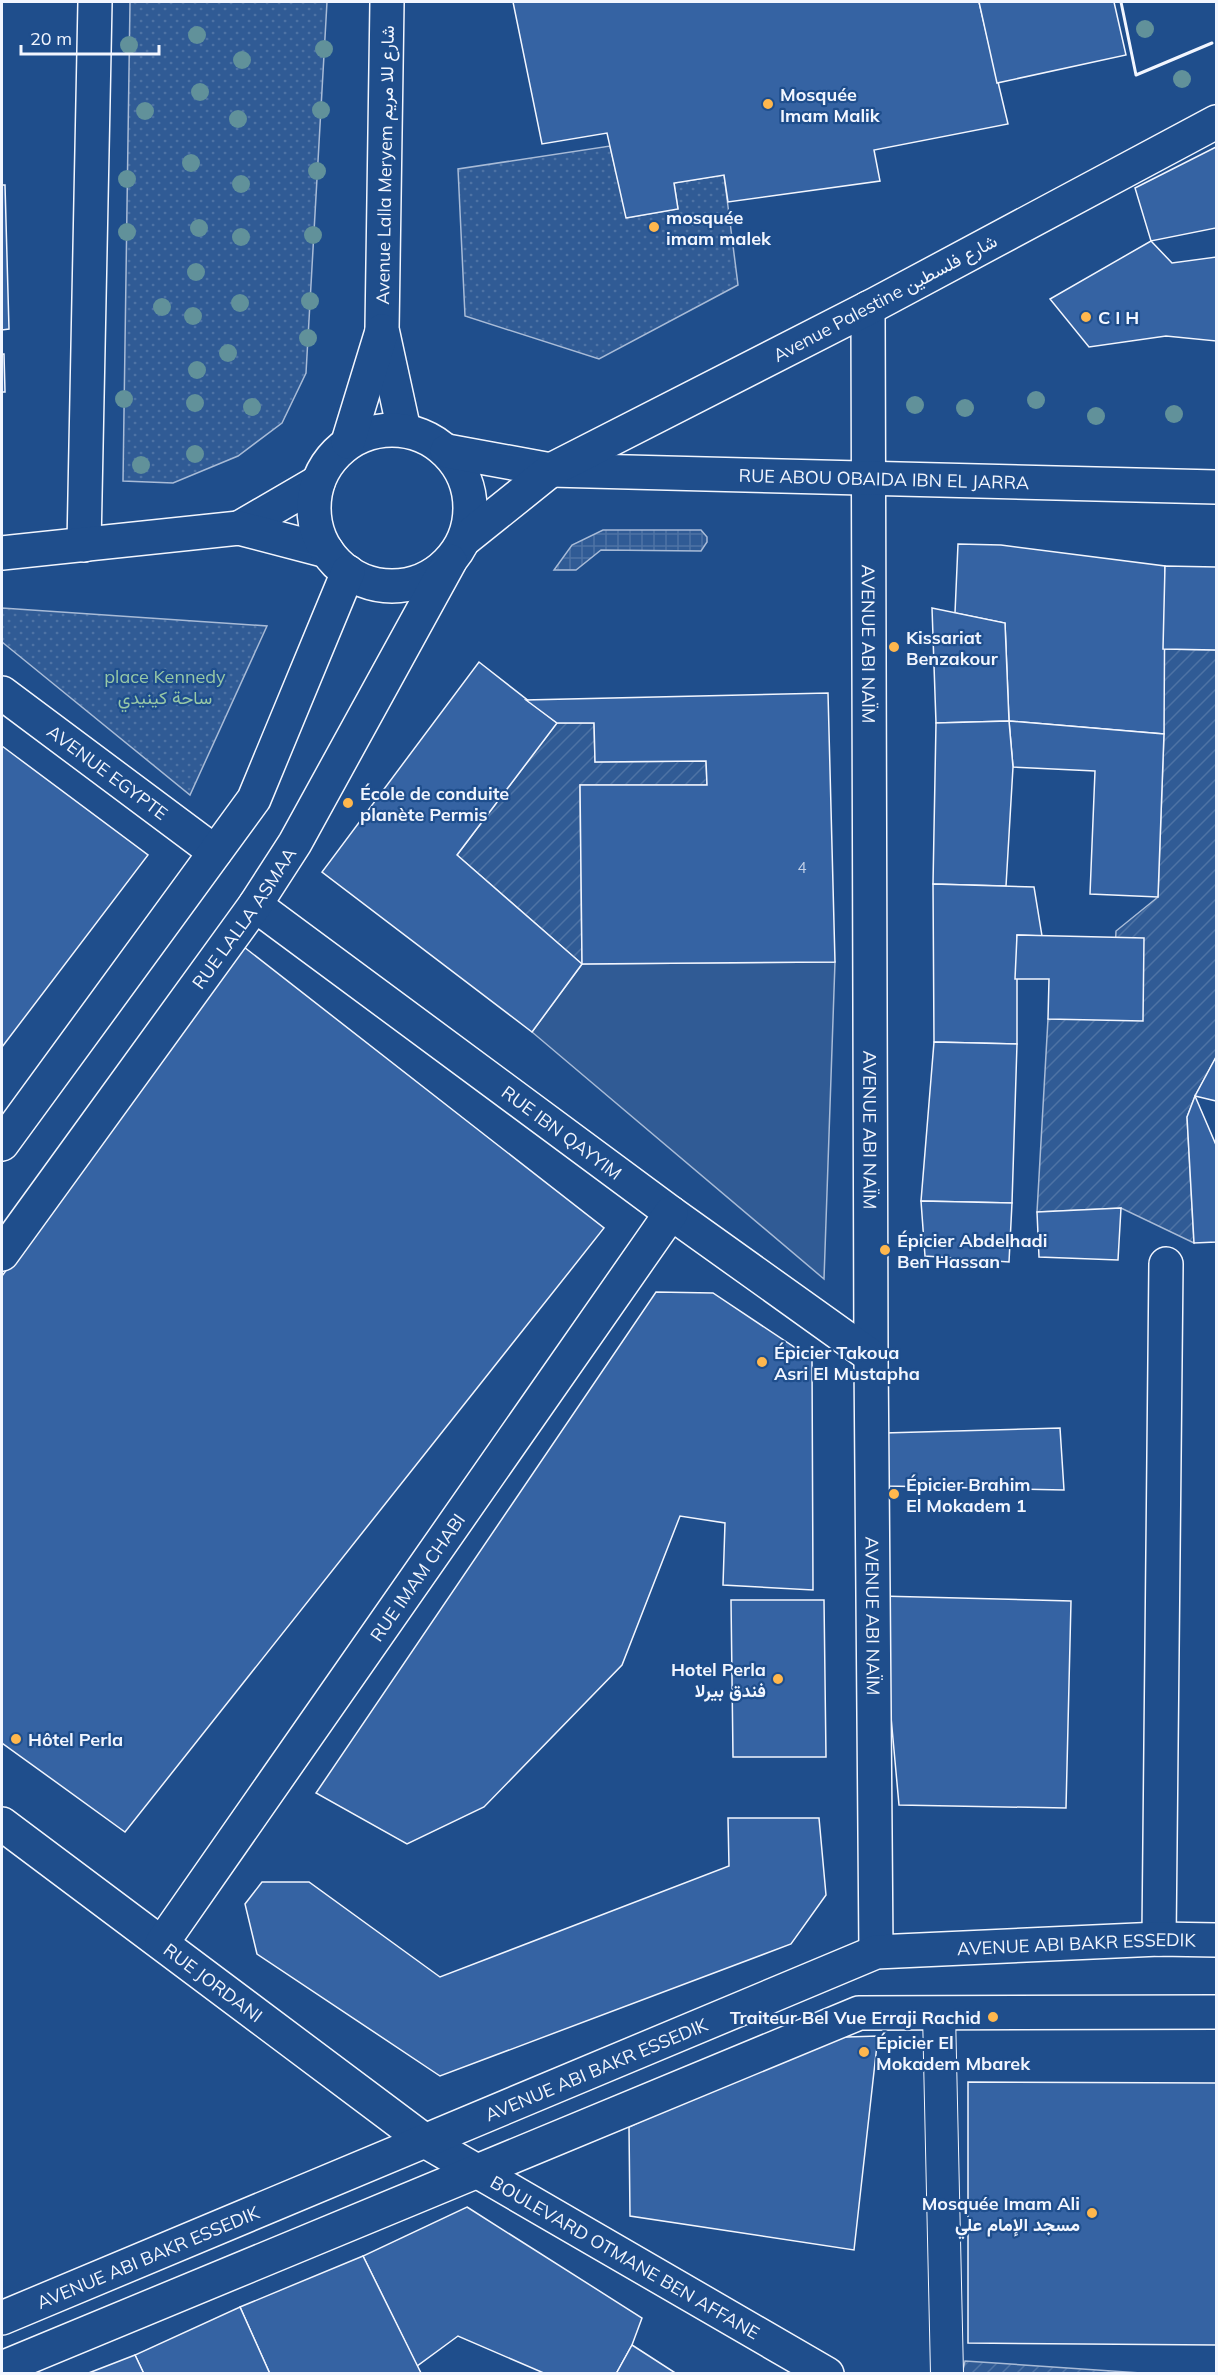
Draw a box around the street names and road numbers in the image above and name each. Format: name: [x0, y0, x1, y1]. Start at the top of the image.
street label: Avenue Lalla Meryem شارع للا مريم: [371, 25, 400, 305]
street label: Avenue Palestine شارع فلسطين: [769, 229, 1001, 368]
street label: RUE ABOU OBAIDA IBN EL JARRA: [738, 463, 1029, 494]
street label: AVENUE ABI NAÏM: [857, 564, 881, 724]
street label: AVENUE EGYPTE: [43, 719, 173, 824]
street label: RUE LALLA ASMAA: [187, 843, 301, 993]
street label: AVENUE ABI NAÏM: [859, 1050, 882, 1210]
street label: RUE IBN QAYYIM: [497, 1080, 627, 1184]
street label: RUE IMAM CHABI: [365, 1509, 470, 1646]
street label: AVENUE ABI NAÏM: [861, 1536, 885, 1696]
street label: AVENUE ABI BAKR ESSEDIK: [956, 1927, 1196, 1960]
street label: RUE JORDANI: [159, 1938, 267, 2027]
street label: AVENUE ABI BAKR ESSEDIK: [481, 2012, 711, 2126]
street label: BOULEVARD OTMANE BEN AFFANE: [487, 2170, 764, 2344]
street label: AVENUE ABI BAKR ESSEDIK: [33, 2200, 263, 2314]

